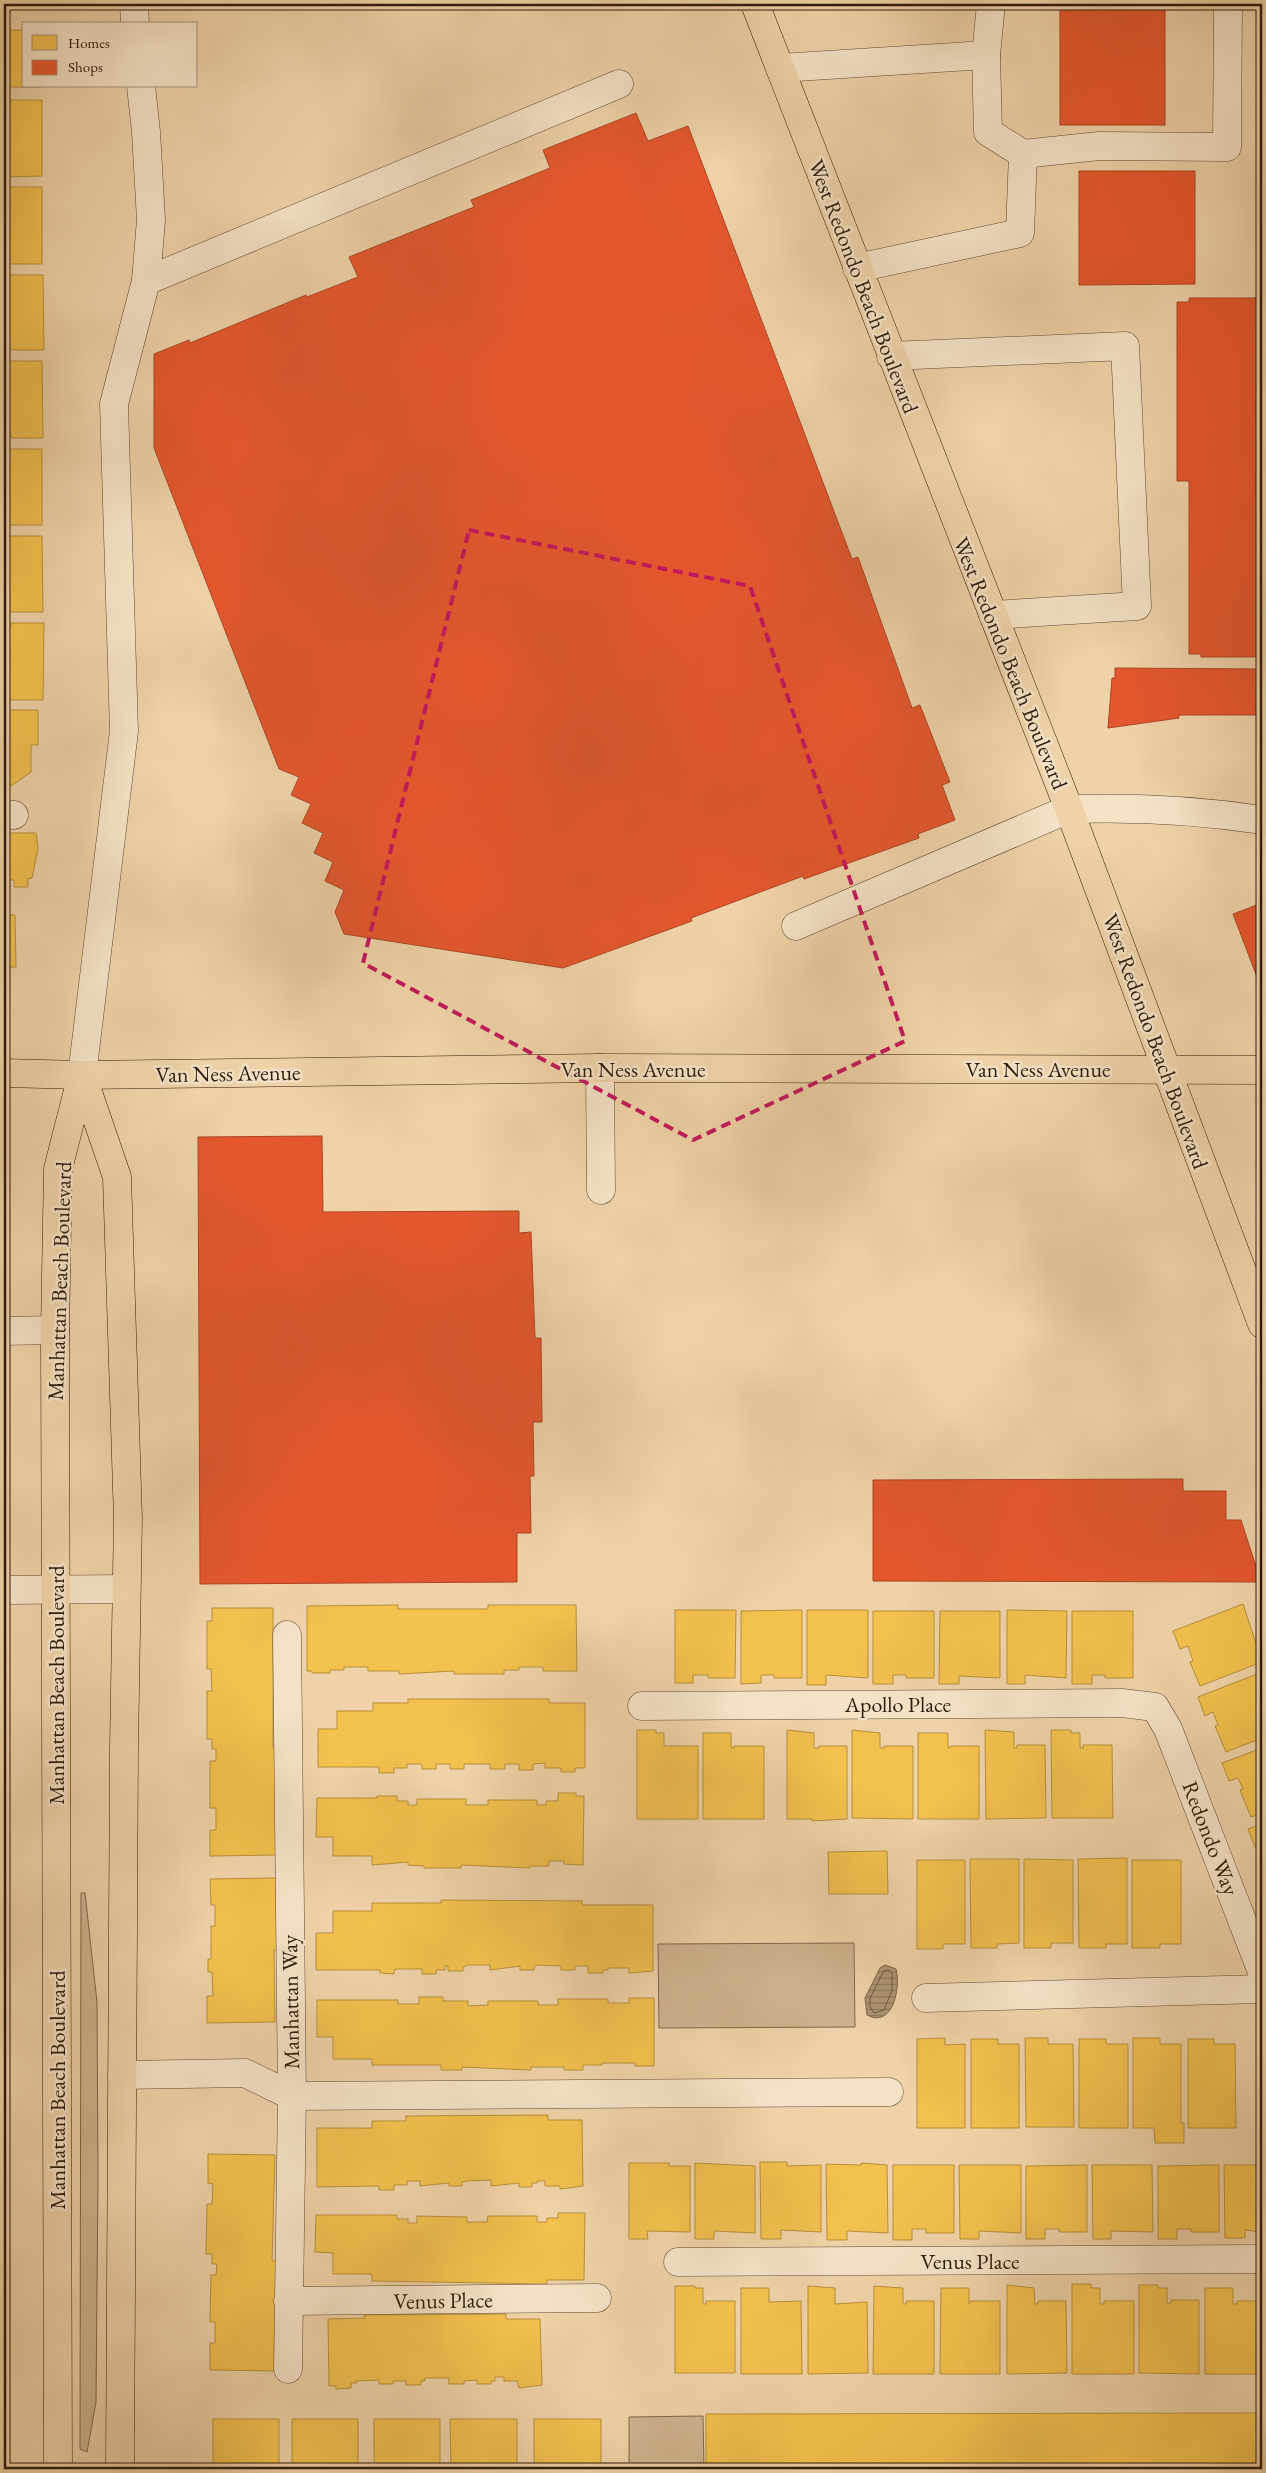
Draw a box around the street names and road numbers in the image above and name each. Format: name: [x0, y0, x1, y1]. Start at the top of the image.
street label: West Redondo Beach Boulevard: [802, 155, 926, 418]
street label: West Redondo Beach Boulevard: [947, 533, 1075, 795]
street label: West Redondo Beach Boulevard: [1096, 909, 1216, 1174]
street label: Van Ness Avenue: [560, 1055, 706, 1084]
street label: Van Ness Avenue: [965, 1055, 1111, 1084]
street label: Van Ness Avenue: [155, 1058, 301, 1089]
street label: Manhattan Beach Boulevard: [41, 1160, 78, 1401]
street label: Manhattan Beach Boulevard: [42, 1564, 71, 1805]
street label: Apollo Place: [844, 1690, 952, 1719]
street label: Redondo Way: [1175, 1777, 1246, 1900]
street label: Manhattan Way: [275, 1934, 306, 2070]
street label: Manhattan Beach Boulevard: [43, 1969, 72, 2210]
street label: Venus Place: [920, 2247, 1020, 2276]
street label: Venus Place: [393, 2285, 493, 2316]

